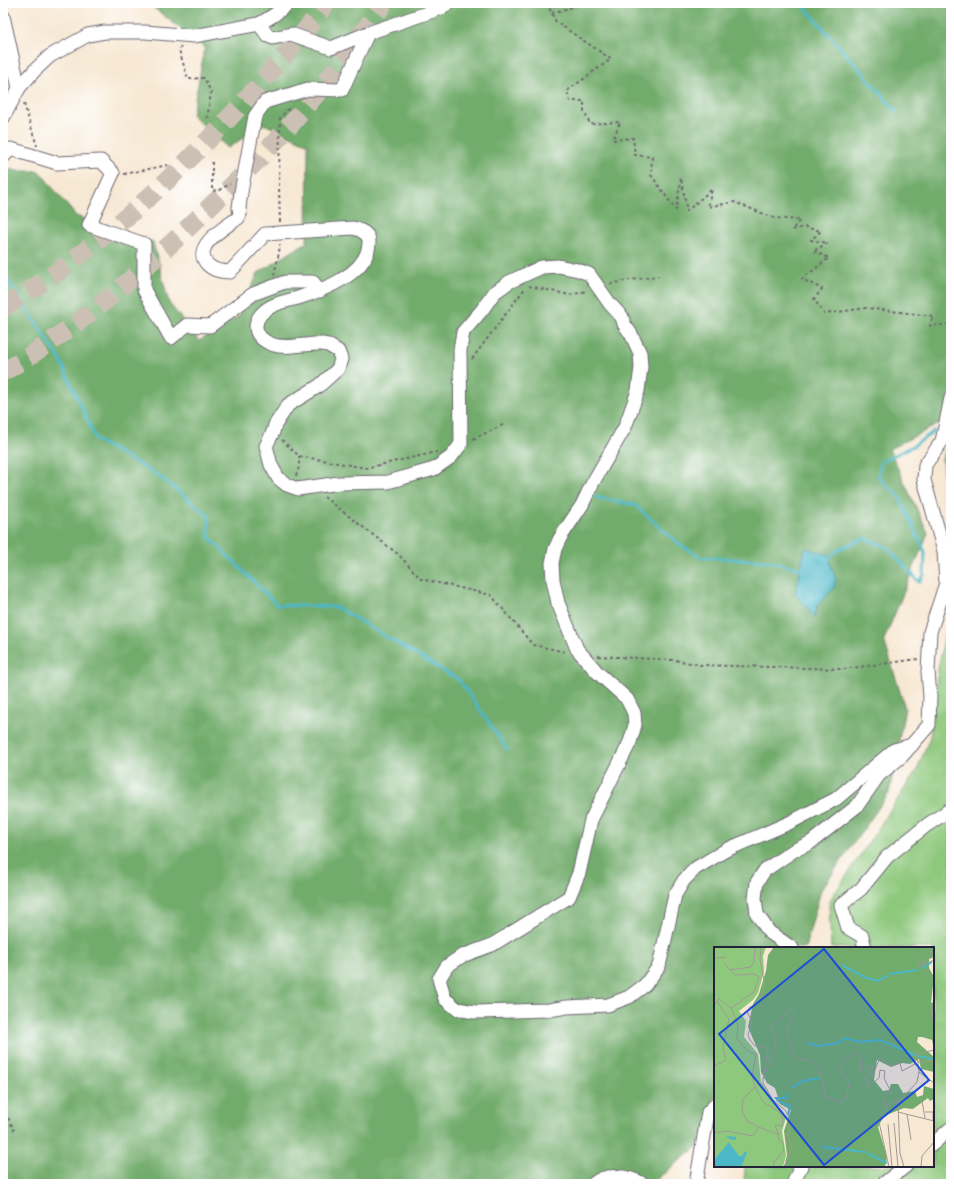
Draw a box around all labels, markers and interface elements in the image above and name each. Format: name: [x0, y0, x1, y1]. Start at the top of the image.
inset map: [714, 947, 934, 1167]

